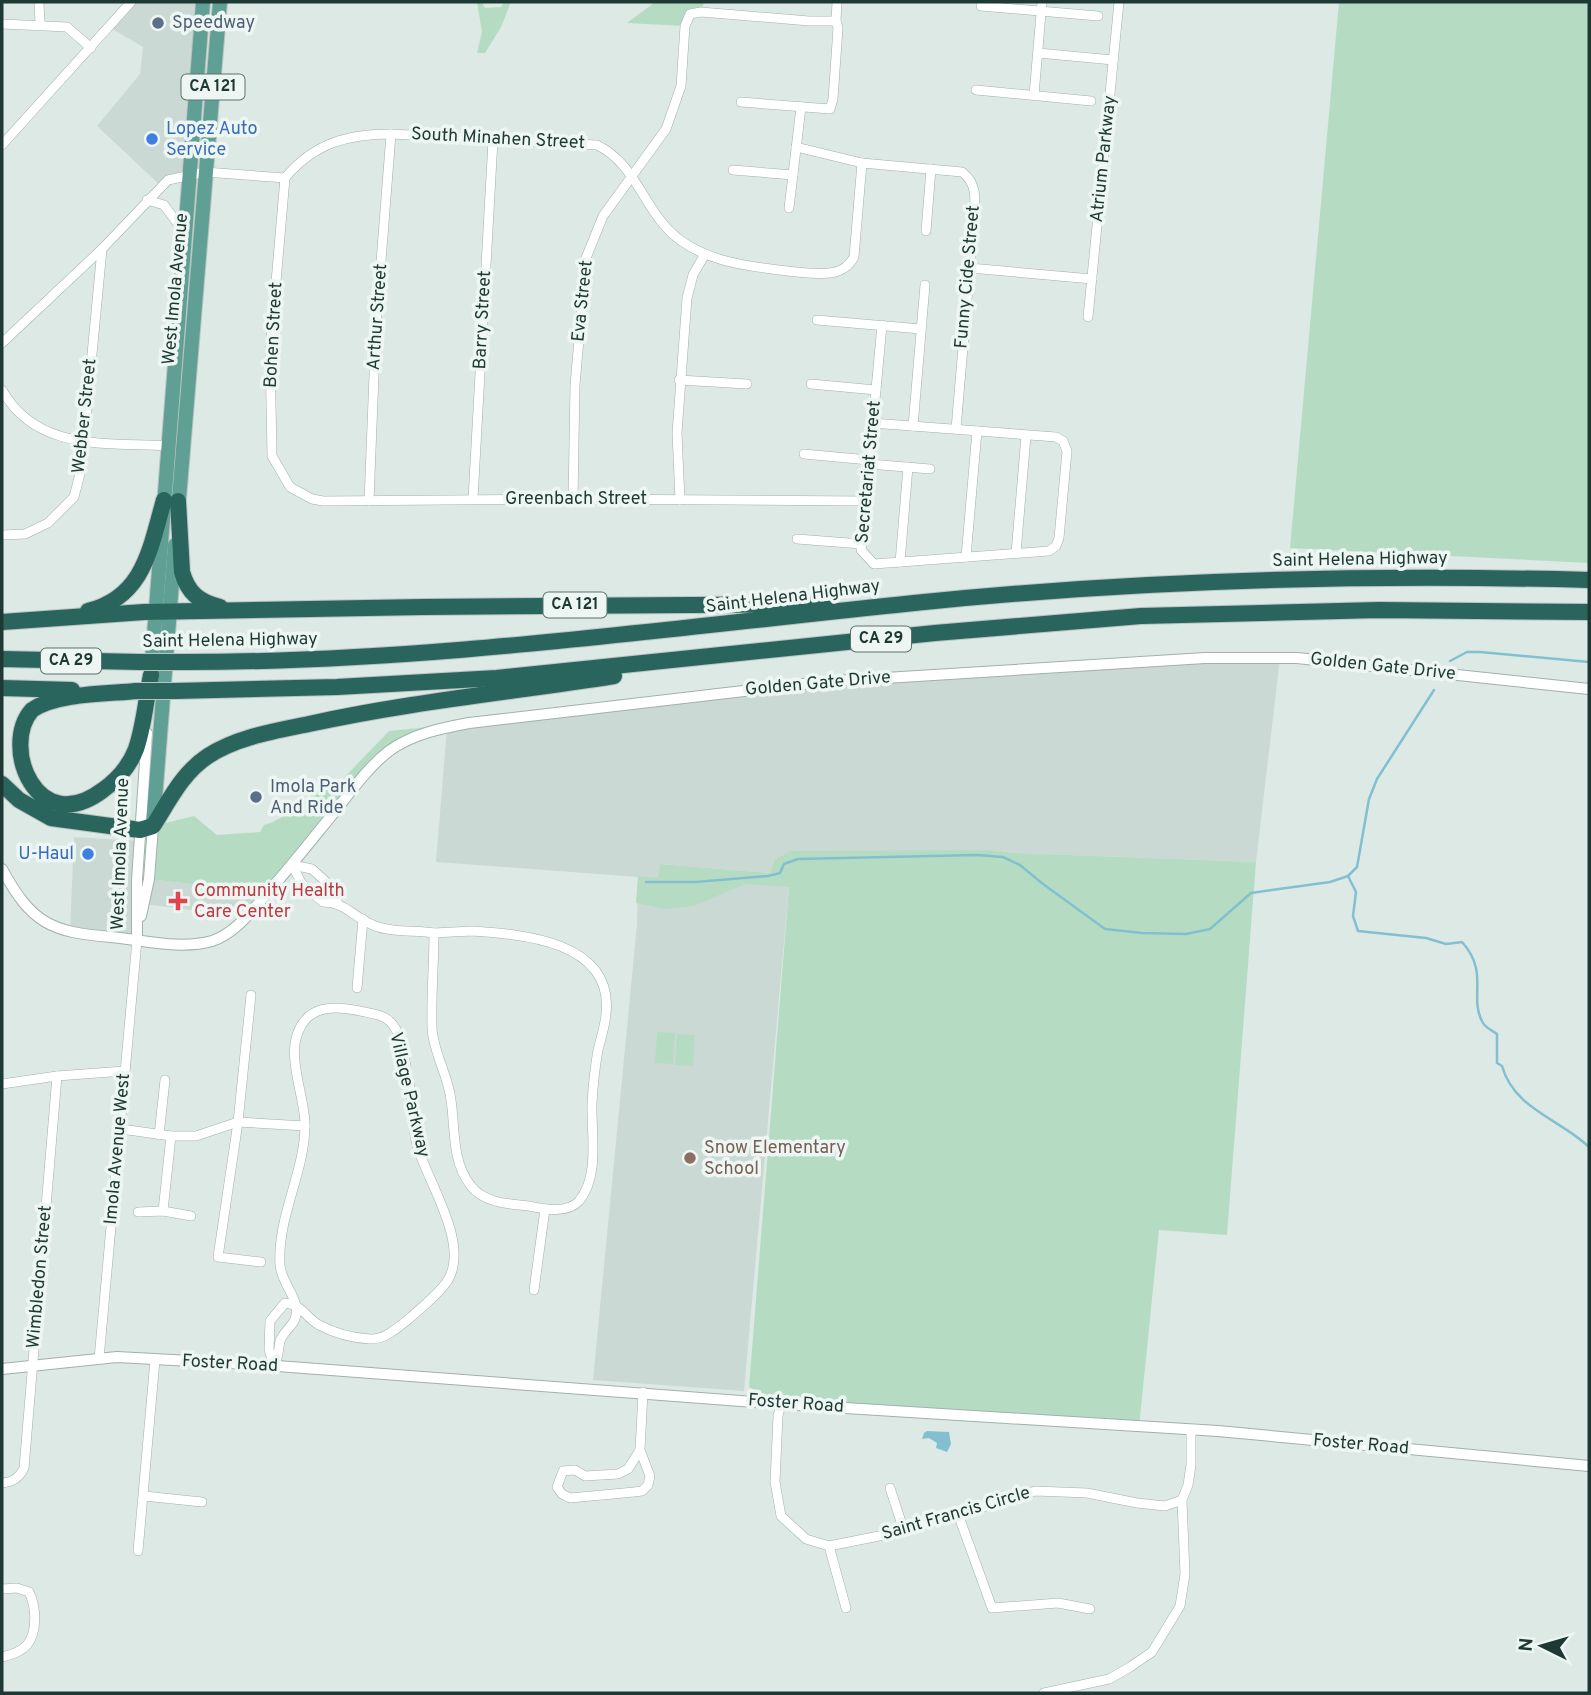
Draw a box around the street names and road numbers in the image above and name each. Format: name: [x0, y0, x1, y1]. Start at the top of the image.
road number: CA 121: [182, 74, 244, 100]
street label: Atrium Parkway: [1086, 94, 1122, 224]
street label: South Minahen Street: [410, 123, 586, 155]
street label: Funny Cide Street: [950, 204, 986, 350]
street label: West Imola Avenue: [158, 212, 194, 366]
street label: Eva Street: [567, 259, 599, 343]
street label: Arthur Street: [363, 263, 393, 371]
street label: Barry Street: [469, 270, 497, 370]
street label: Bohen Street: [260, 281, 288, 389]
street label: Webber Street: [68, 357, 102, 475]
street label: Secretariat Street: [851, 400, 887, 544]
street label: Greenbach Street: [505, 488, 647, 511]
street label: Saint Helena Highway: [1272, 547, 1448, 573]
street label: Saint Helena Highway: [705, 575, 881, 619]
road number: CA 121: [544, 592, 606, 618]
road number: CA 29: [851, 626, 911, 652]
street label: Saint Helena Highway: [142, 628, 318, 654]
road number: CA 29: [41, 648, 101, 674]
street label: Golden Gate Drive: [1309, 648, 1457, 686]
street label: Golden Gate Drive: [744, 666, 892, 702]
street label: West Imola Avenue: [107, 778, 135, 930]
street label: Village Parkway: [383, 1030, 435, 1160]
street label: Imola Avenue West: [100, 1072, 136, 1226]
street label: Wimbledon Street: [22, 1204, 58, 1350]
street label: Foster Road: [181, 1350, 279, 1378]
street label: Foster Road: [747, 1389, 845, 1419]
street label: Foster Road: [1312, 1429, 1410, 1461]
street label: Saint Francis Circle: [879, 1482, 1033, 1546]

